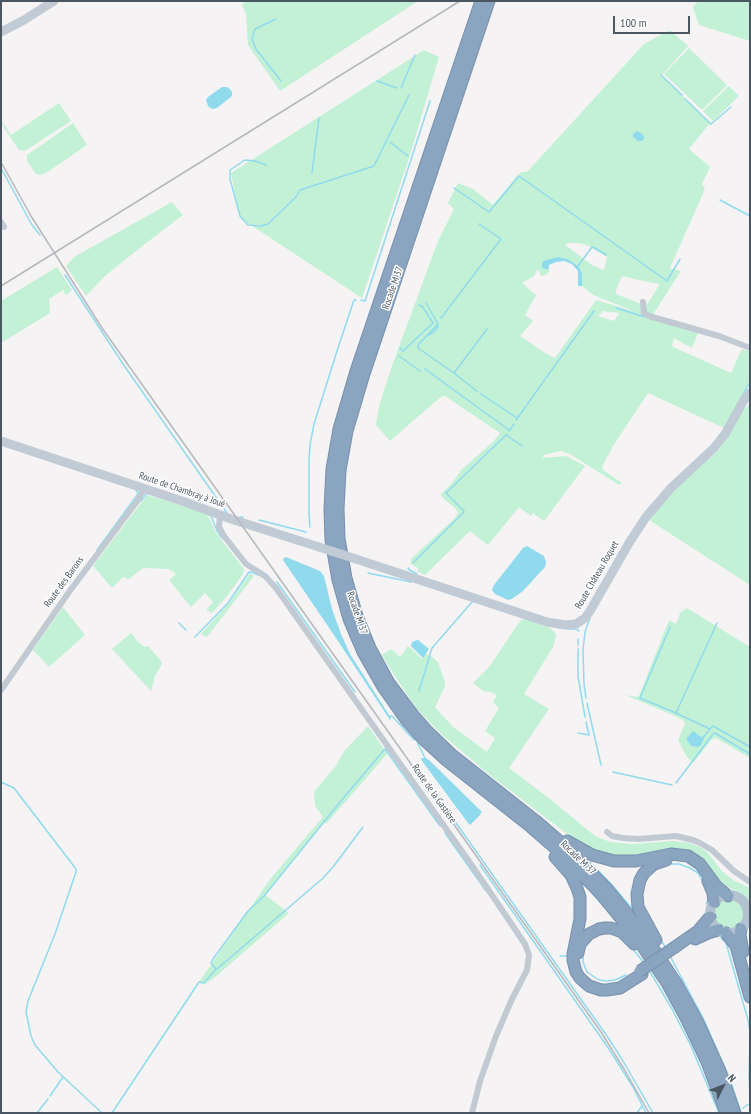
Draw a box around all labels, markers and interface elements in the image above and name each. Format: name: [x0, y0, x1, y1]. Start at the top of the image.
scale bar: [615, 8, 692, 34]
text: 100 m: [620, 15, 647, 30]
street label: Rocade M 37: [380, 265, 406, 311]
street label: Route de Chambray à Joué: [137, 470, 227, 510]
street label: Route Château Roquet: [573, 539, 621, 611]
street label: Route des Barons: [42, 554, 86, 610]
street label: Rocade M 37: [344, 590, 370, 636]
street label: Route de la Gastière: [409, 762, 459, 826]
street label: Rocade M 37: [558, 838, 598, 878]
north arrow: [703, 1066, 743, 1106]
text: N: [725, 1071, 739, 1085]

